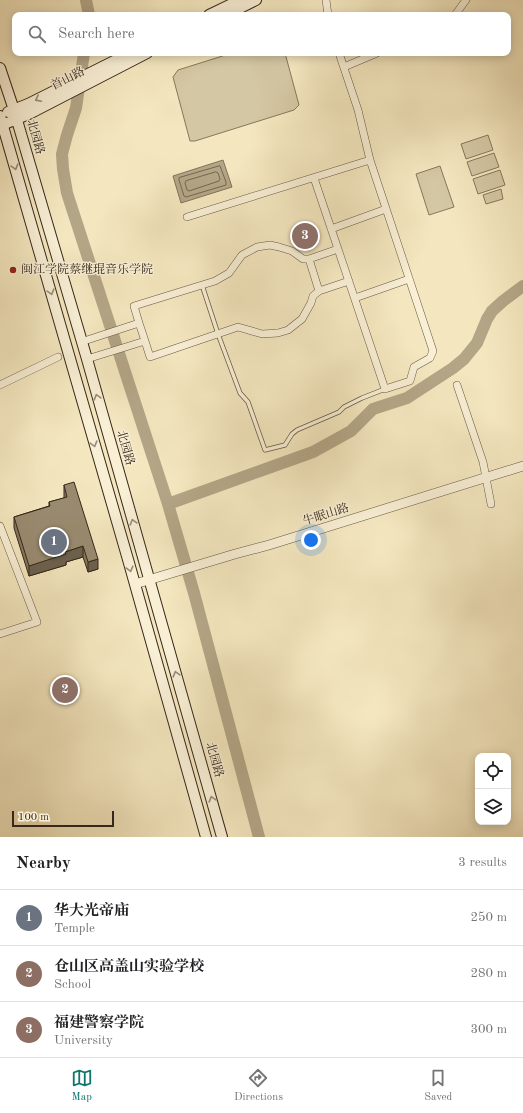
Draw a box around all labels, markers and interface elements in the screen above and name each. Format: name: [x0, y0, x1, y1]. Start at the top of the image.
search box: [12, 12, 511, 56]
icon: search: [26, 23, 48, 45]
text: Search here: [58, 27, 135, 42]
street label: 首山路: [48, 64, 87, 93]
one-way arrow: [35, 94, 42, 101]
street label: 北园路: [24, 117, 48, 156]
one-way arrow: [10, 163, 19, 170]
pin: 3: [292, 221, 318, 251]
place label: 闽江学院蔡继琨音乐学院: [21, 262, 153, 276]
marker: 闽江学院蔡继琨音乐学院: [8, 265, 18, 275]
one-way arrow: [46, 288, 55, 295]
one-way arrow: [93, 394, 102, 401]
street label: 北园路: [114, 428, 138, 467]
one-way arrow: [89, 440, 98, 447]
street label: 牛眠山路: [301, 500, 351, 528]
one-way arrow: [129, 519, 138, 526]
pin: 1: [41, 527, 67, 557]
your location: [301, 530, 321, 550]
one-way arrow: [125, 565, 134, 572]
one-way arrow: [172, 671, 181, 678]
pin: 2: [52, 675, 78, 705]
street label: 北园路: [203, 740, 227, 779]
map controls: [475, 753, 511, 825]
button: locate: [475, 753, 511, 789]
button: layers: [475, 789, 511, 825]
one-way arrow: [208, 796, 217, 803]
scale bar: [12, 809, 114, 828]
text: 100 m: [18, 812, 49, 823]
text: Nearby: [16, 855, 71, 872]
text: 3 results: [458, 856, 507, 869]
text: 华大光帝庙: [54, 904, 129, 919]
text: 1: [25, 911, 33, 924]
text: 250 m: [470, 911, 507, 924]
text: Temple: [54, 922, 95, 935]
text: 仓山区高盖山实验学校: [54, 960, 204, 975]
text: 2: [25, 967, 33, 980]
text: 280 m: [470, 967, 507, 980]
text: School: [54, 978, 91, 991]
text: 福建警察学院: [54, 1016, 144, 1031]
text: 3: [25, 1023, 33, 1036]
text: 300 m: [470, 1023, 507, 1036]
text: University: [54, 1034, 113, 1047]
tab: Map: [71, 1067, 93, 1105]
tab: Directions: [234, 1067, 283, 1105]
tab: Saved: [424, 1067, 452, 1105]

